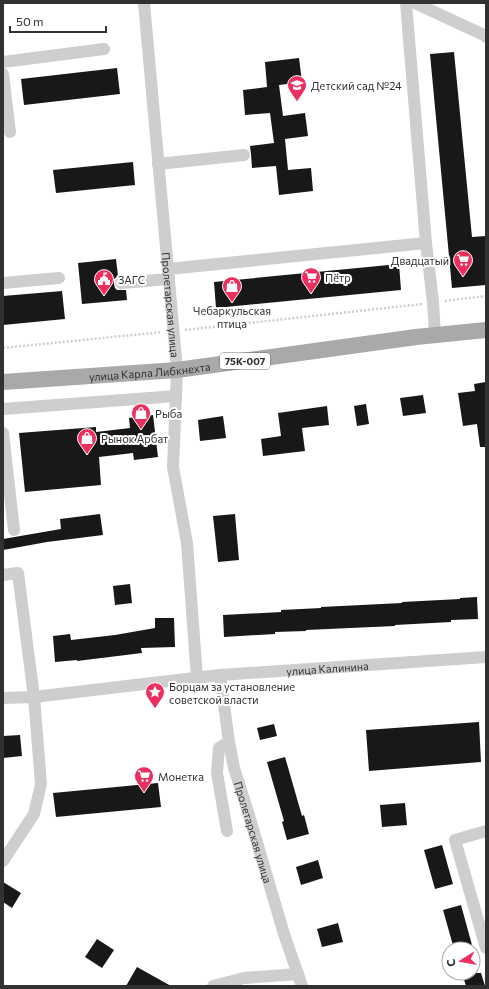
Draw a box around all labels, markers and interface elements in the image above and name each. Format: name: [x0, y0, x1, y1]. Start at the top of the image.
scale bar: [10, 8, 106, 34]
text: 50 m: [16, 14, 44, 28]
school or university icon: Детский сад №24: [286, 74, 308, 102]
place label: Детский сад №24: [311, 79, 402, 92]
supermarket icon: Двадцатый: [452, 249, 474, 277]
street label: Пролетарская улица: [160, 252, 182, 358]
place label: Двадцатый: [391, 254, 449, 267]
supermarket icon: Пётр: [300, 266, 322, 294]
public building icon: ЗАГС: [93, 268, 115, 296]
place label: Пётр: [325, 271, 351, 284]
place label: ЗАГС: [118, 273, 145, 286]
shop icon: Чебаркульская птица: [221, 275, 243, 303]
place label: Чебаркульская птица: [193, 304, 271, 330]
road number: 75К-007: [220, 353, 270, 369]
street label: улица Карла Либкнехта: [88, 359, 211, 383]
shop icon: Рыба: [130, 402, 152, 430]
place label: Рыба: [155, 407, 182, 420]
shop icon: Рынок Арбат: [76, 427, 98, 455]
place label: Рынок Арбат: [101, 432, 168, 445]
street label: улица Калинина: [286, 658, 369, 677]
place label: Борцам за установление советской власти: [169, 680, 295, 706]
place icon: Борцам за установление советской власти: [144, 681, 166, 709]
supermarket icon: Монетка: [133, 765, 155, 793]
place label: Монетка: [158, 770, 204, 783]
street label: Пролетарская улица: [232, 779, 275, 884]
north arrow: [441, 941, 481, 981]
text: С: [444, 958, 458, 968]

